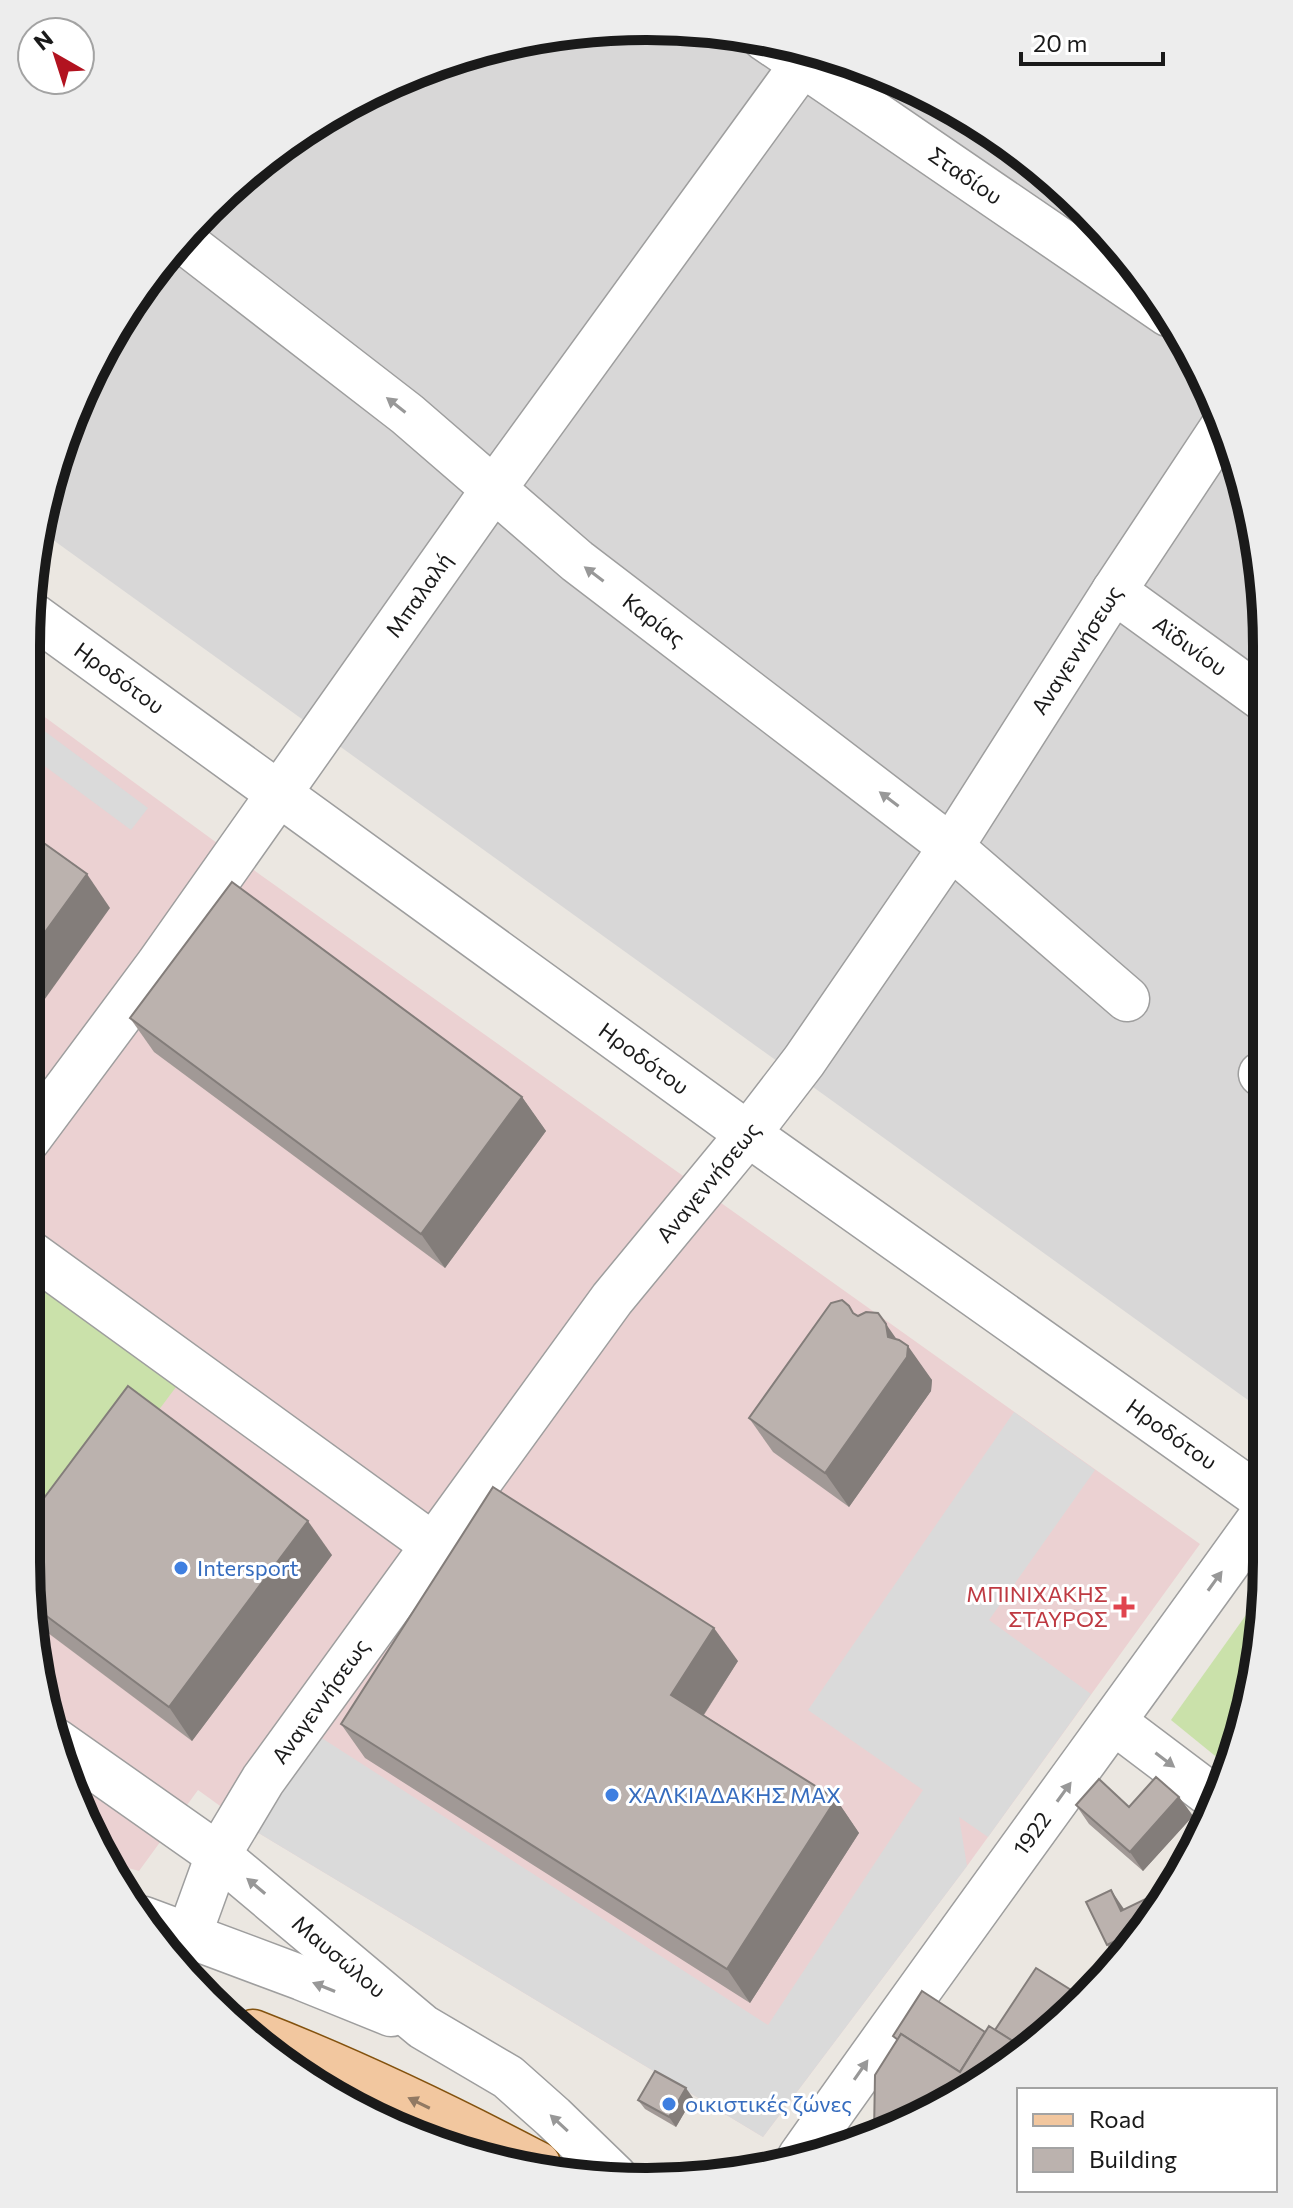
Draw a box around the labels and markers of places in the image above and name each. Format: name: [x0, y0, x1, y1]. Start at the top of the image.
place label: Intersport: [197, 1554, 299, 1581]
marker: Intersport: [172, 1559, 190, 1577]
place label: ΜΠΙΝΙΧΑΚΗΣ ΣΤΑΥΡΟΣ: [966, 1580, 1108, 1632]
marker: ΜΠΙΝΙΧΑΚΗΣ ΣΤΑΥΡΟΣ: [1115, 1598, 1133, 1616]
place label: ΧΑΛΚΙΑΔΑΚΗΣ MAX: [628, 1781, 841, 1808]
marker: ΧΑΛΚΙΑΔΑΚΗΣ MAX: [603, 1786, 621, 1804]
place label: οικιστικές ζώνες: [685, 2090, 852, 2117]
marker: οικιστικές ζώνες: [660, 2095, 678, 2113]

